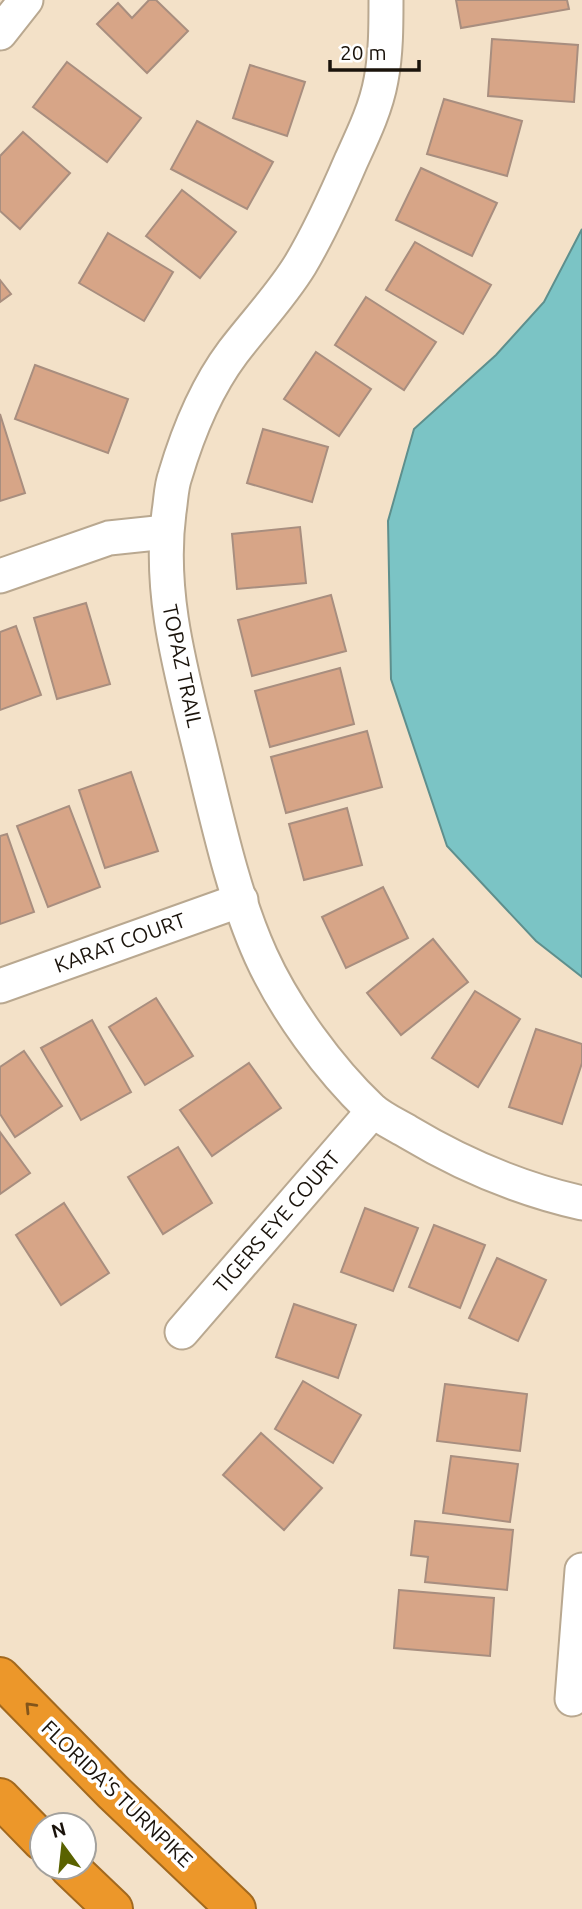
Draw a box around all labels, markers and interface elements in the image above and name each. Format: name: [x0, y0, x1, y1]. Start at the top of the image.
scale bar: [330, 28, 419, 72]
text: 20 m: [340, 40, 387, 64]
street label: TOPAZ TRAIL: [158, 602, 208, 730]
street label: KARAT COURT: [51, 907, 189, 977]
street label: TIGERS EYE COURT: [208, 1145, 345, 1297]
one-way arrow: [25, 1703, 38, 1716]
street label: FLORIDA'S TURNPIKE: [36, 1715, 198, 1873]
north arrow: [28, 1811, 98, 1881]

